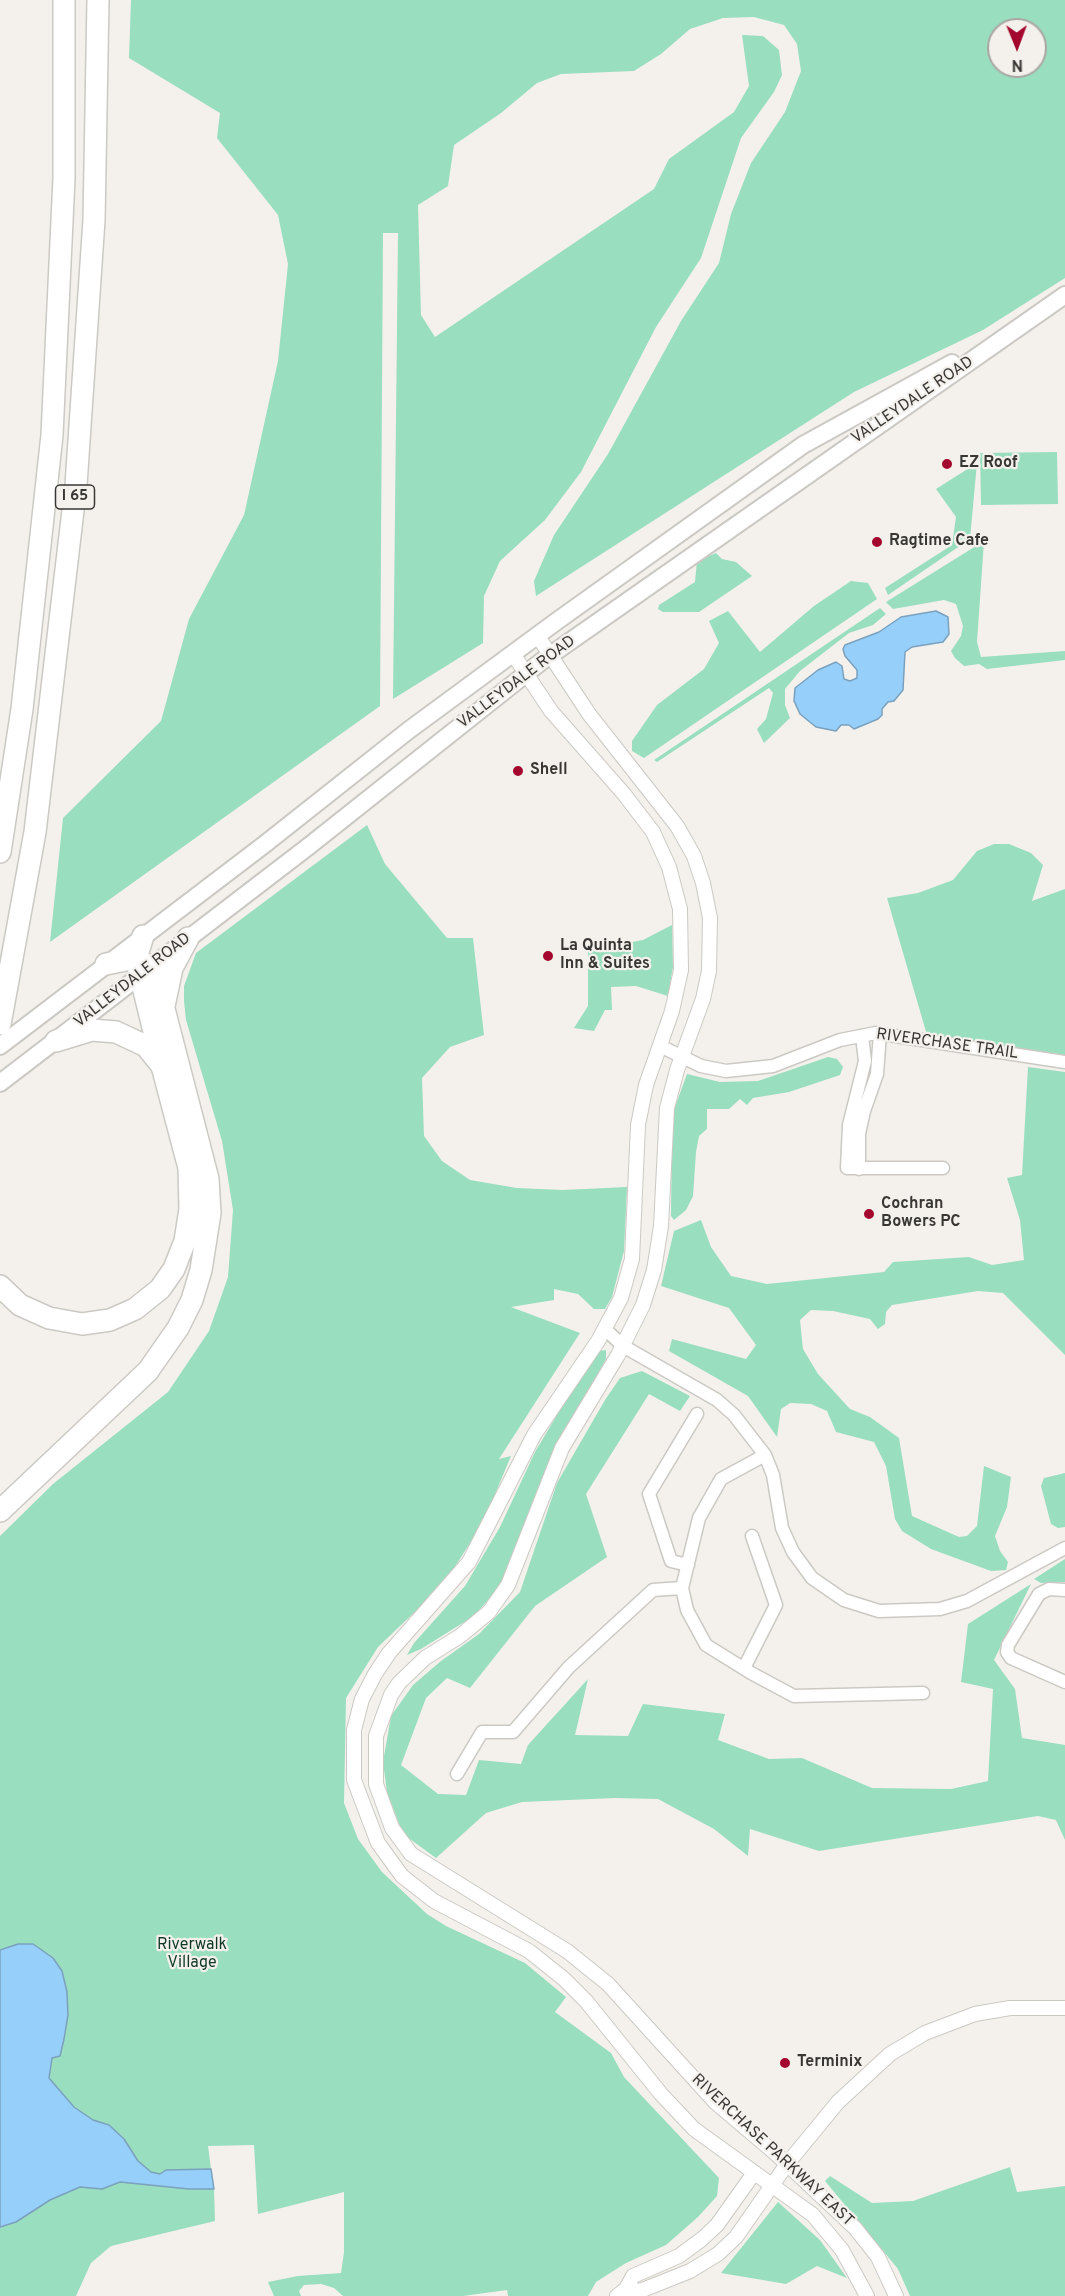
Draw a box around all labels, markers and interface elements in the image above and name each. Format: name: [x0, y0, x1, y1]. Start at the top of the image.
north arrow: [987, 18, 1047, 78]
text: N: [1011, 54, 1023, 74]
street label: VALLEYDALE ROAD: [848, 353, 978, 449]
place label: EZ Roof: [959, 454, 1018, 474]
marker: EZ Roof: [940, 457, 954, 471]
road number: I 65: [56, 485, 94, 509]
place label: Ragtime Cafe: [889, 532, 989, 552]
marker: Ragtime Cafe: [870, 535, 884, 549]
street label: VALLEYDALE ROAD: [454, 632, 580, 734]
place label: Shell: [530, 761, 568, 781]
marker: Shell: [511, 764, 525, 778]
street label: VALLEYDALE ROAD: [71, 929, 195, 1033]
place label: La Quinta Inn & Suites: [560, 937, 650, 975]
marker: La Quinta Inn & Suites: [541, 949, 555, 963]
street label: RIVERCHASE TRAIL: [875, 1026, 1019, 1064]
place label: Cochran Bowers PC: [881, 1195, 961, 1233]
marker: Cochran Bowers PC: [862, 1207, 876, 1221]
park label: Riverwalk Village: [157, 1936, 227, 1974]
place label: Terminix: [797, 2053, 862, 2073]
marker: Terminix: [778, 2056, 792, 2070]
street label: RIVERCHASE PARKWAY EAST: [687, 2071, 857, 2231]

